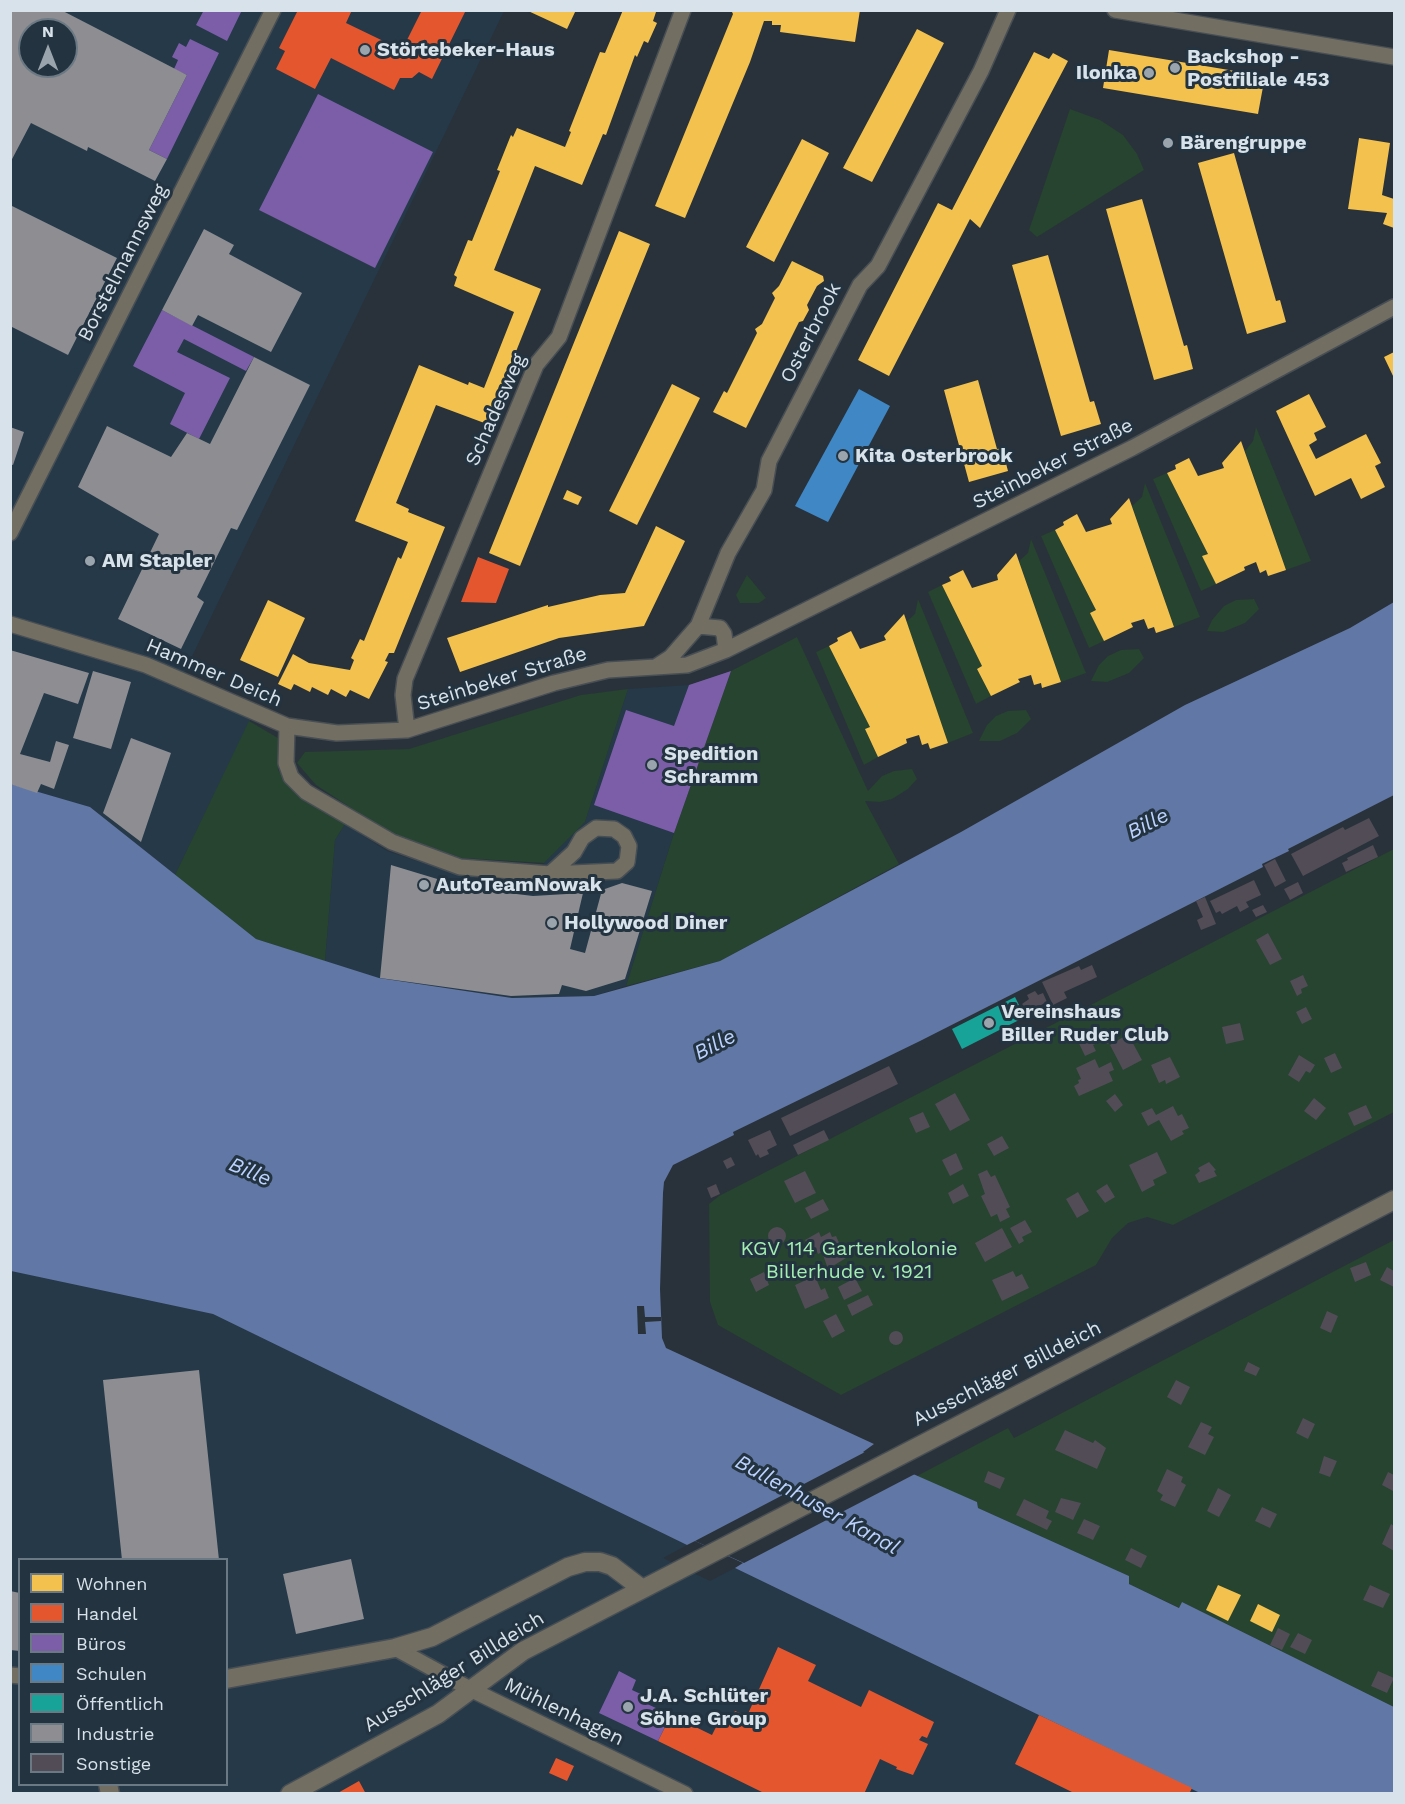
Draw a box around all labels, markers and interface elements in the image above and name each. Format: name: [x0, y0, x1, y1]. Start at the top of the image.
north arrow: [18, 18, 78, 78]
text: N: [42, 22, 54, 41]
place label: Störtebeker-Haus: [377, 38, 555, 62]
marker: Störtebeker-Haus: [358, 43, 372, 57]
place label: Backshop - Postfiliale 453: [1187, 45, 1330, 92]
place label: Ilonka: [1076, 61, 1137, 85]
marker: Backshop - Postfiliale 453: [1168, 61, 1182, 75]
marker: Ilonka: [1142, 66, 1156, 80]
place label: Bärengruppe: [1180, 131, 1307, 155]
marker: Bärengruppe: [1161, 136, 1175, 150]
street label: Borstelmannsweg: [73, 180, 173, 346]
street label: Osterbrook: [775, 279, 847, 387]
street label: Schadesweg: [461, 350, 531, 470]
street label: Steinbeker Straße: [969, 413, 1137, 515]
place label: Kita Osterbrook: [855, 444, 1013, 468]
marker: Kita Osterbrook: [836, 449, 850, 463]
place label: AM Stapler: [102, 549, 212, 573]
marker: AM Stapler: [83, 554, 97, 568]
street label: Hammer Deich: [142, 634, 286, 712]
street label: Steinbeker Straße: [414, 642, 590, 716]
place label: Spedition Schramm: [664, 742, 758, 789]
marker: Spedition Schramm: [645, 758, 659, 772]
water label: Bille: [1123, 803, 1173, 845]
place label: AutoTeamNowak: [436, 873, 602, 897]
marker: AutoTeamNowak: [417, 878, 431, 892]
place label: Hollywood Diner: [564, 911, 727, 935]
marker: Hollywood Diner: [545, 916, 559, 930]
place label: Vereinshaus Biller Ruder Club: [1001, 1000, 1169, 1047]
marker: Vereinshaus Biller Ruder Club: [982, 1016, 996, 1030]
water label: Bille: [690, 1024, 740, 1066]
water label: Bille: [225, 1152, 275, 1192]
park label: KGV 114 Gartenkolonie Billerhude v. 1921: [740, 1237, 958, 1284]
street label: Ausschläger Billdeich: [909, 1316, 1105, 1432]
water label: Bullenhuser Kanal: [731, 1450, 903, 1560]
legend: [18, 1558, 228, 1786]
text: Wohnen: [76, 1573, 147, 1594]
text: Handel: [76, 1603, 138, 1624]
street label: Ausschläger Billdeich: [359, 1607, 549, 1737]
text: Büros: [76, 1633, 126, 1654]
text: Schulen: [76, 1663, 147, 1684]
street label: Mühlenhagen: [500, 1673, 628, 1751]
place label: J.A. Schlüter Söhne Group: [640, 1684, 768, 1731]
text: Öffentlich: [76, 1693, 164, 1714]
marker: J.A. Schlüter Söhne Group: [621, 1700, 635, 1714]
text: Industrie: [76, 1723, 154, 1744]
text: Sonstige: [76, 1753, 151, 1774]

